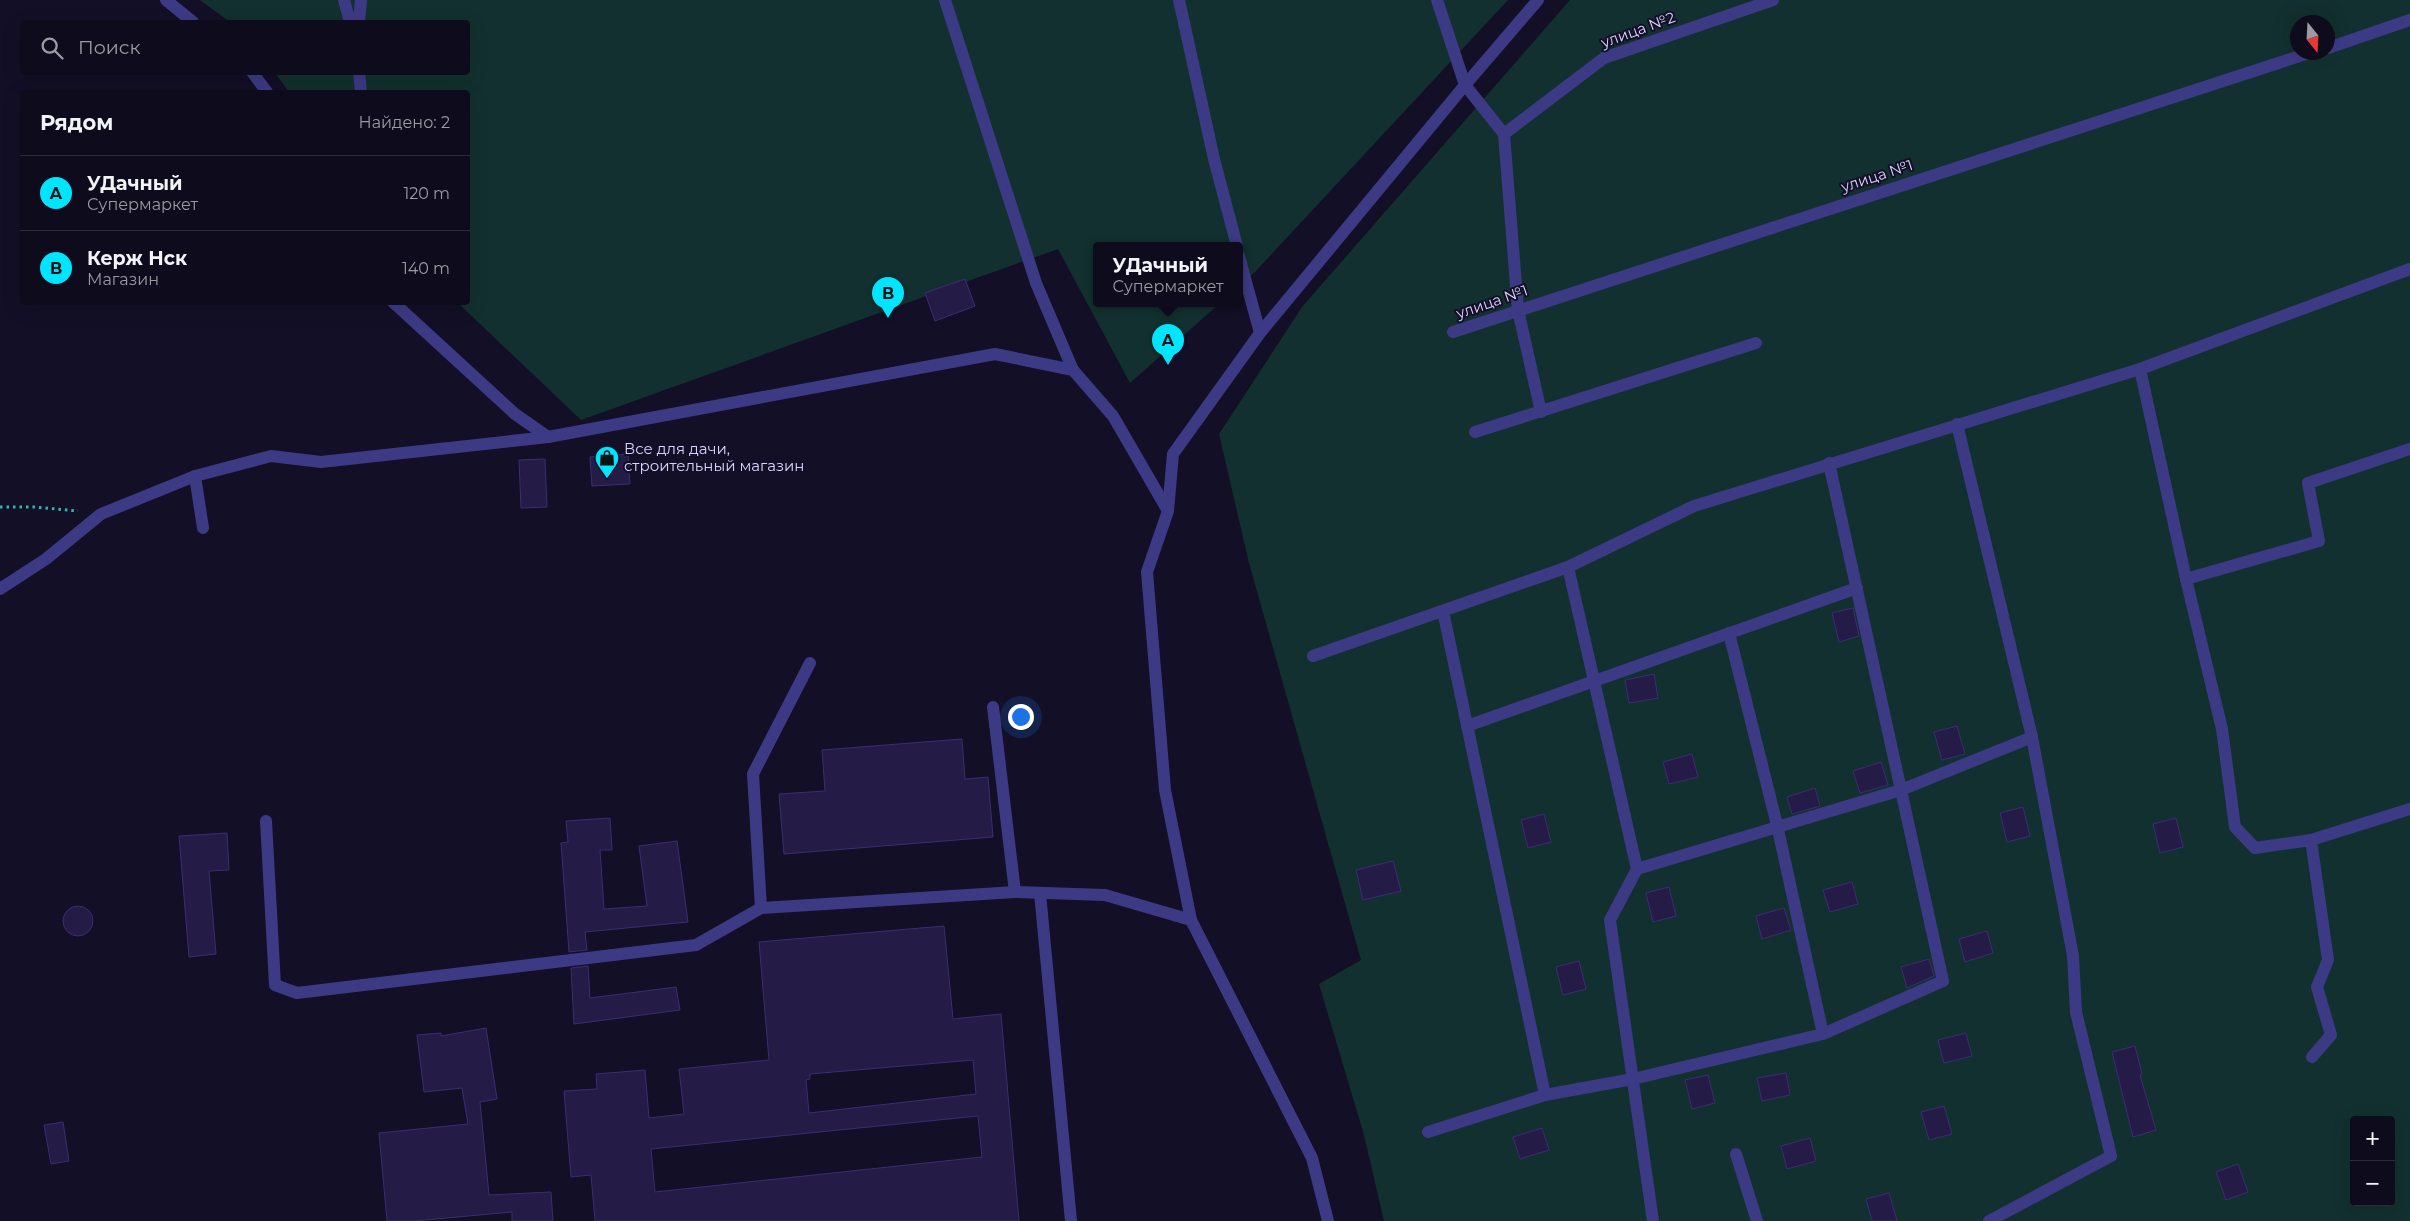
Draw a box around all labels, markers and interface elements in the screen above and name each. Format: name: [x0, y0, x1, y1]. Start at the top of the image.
street label: улица №2: [1597, 7, 1678, 52]
north arrow: [2290, 15, 2335, 60]
search box: [20, 20, 470, 75]
icon: search: [38, 34, 66, 62]
text: Поиск: [78, 36, 141, 59]
text: Рядом: [40, 110, 113, 135]
text: Найдено: 2: [359, 113, 450, 132]
street label: улица №1: [1837, 155, 1915, 196]
text: УДачный: [87, 172, 183, 195]
text: A: [50, 184, 62, 203]
text: 120 m: [403, 184, 450, 203]
text: Супермаркет: [87, 195, 198, 214]
popup: [1093, 242, 1243, 307]
text: Керж Нск: [87, 247, 187, 270]
text: УДачный: [1112, 254, 1208, 277]
text: B: [50, 259, 62, 278]
text: 140 m: [402, 259, 450, 278]
text: Магазин: [87, 270, 159, 289]
pin: B: [872, 277, 904, 318]
text: Супермаркет: [1112, 277, 1224, 296]
street label: улица №1: [1453, 280, 1530, 323]
pin: A: [1152, 324, 1184, 365]
place label: Все для дачи, строительный магазин: [624, 439, 804, 475]
shop icon: Все для дачи, строительный магазин: [594, 445, 620, 479]
your location: [1008, 704, 1034, 730]
map controls: [2350, 1116, 2395, 1206]
button: +: [2350, 1116, 2395, 1161]
button: −: [2350, 1161, 2395, 1206]

